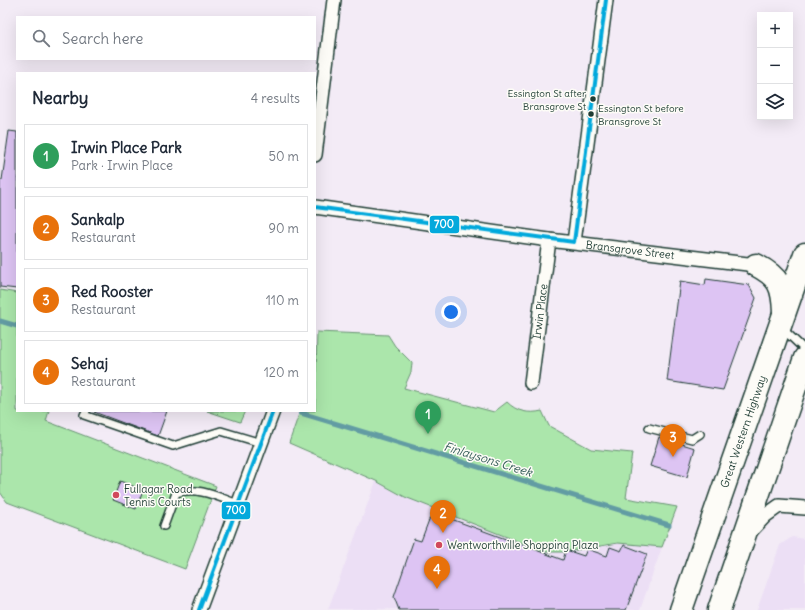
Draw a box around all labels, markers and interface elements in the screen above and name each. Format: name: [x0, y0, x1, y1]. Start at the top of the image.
map controls: [757, 12, 793, 120]
button: +: [757, 12, 793, 48]
search box: [16, 16, 316, 60]
icon: search: [30, 27, 52, 49]
text: Search here: [62, 29, 143, 48]
button: −: [757, 48, 793, 84]
button: layers: [757, 84, 793, 120]
text: Nearby: [32, 87, 88, 109]
place label: Essington St after Bransgrove St: [507, 87, 587, 113]
text: 4 results: [251, 90, 300, 107]
marker: Essington St after Bransgrove St: [588, 94, 598, 104]
place label: Essington St before Bransgrove St: [598, 102, 684, 128]
marker: Essington St before Bransgrove St: [586, 109, 596, 119]
text: Irwin Place Park: [71, 138, 182, 157]
text: 1: [43, 148, 49, 165]
text: 50 m: [268, 148, 299, 165]
text: Park · Irwin Place: [71, 157, 173, 174]
text: Sankalp: [71, 210, 125, 229]
line badge: 700: [429, 215, 460, 234]
text: 700: [434, 217, 454, 231]
text: 2: [42, 220, 50, 237]
text: 90 m: [268, 220, 299, 237]
text: Restaurant: [71, 229, 136, 246]
street label: Bransgrove Street: [585, 237, 676, 262]
text: Red Rooster: [71, 282, 153, 301]
street label: Irwin Place: [530, 283, 550, 340]
text: 3: [42, 292, 50, 309]
text: 110 m: [266, 292, 299, 309]
text: Restaurant: [71, 301, 136, 318]
your location: [441, 302, 461, 322]
text: Sehaj: [71, 354, 108, 373]
text: 4: [42, 364, 50, 381]
text: 120 m: [264, 364, 299, 381]
text: Restaurant: [71, 373, 136, 390]
street label: Great Western Highway: [717, 373, 769, 490]
pin: 1: [415, 401, 441, 434]
pin: 3: [660, 424, 686, 457]
water label: Finlaysons Creek: [442, 438, 535, 480]
place label: Fullagar Road Tennis Courts: [124, 482, 193, 509]
marker: Fullagar Road Tennis Courts: [111, 490, 121, 500]
pin: 2: [430, 500, 456, 533]
line badge: 700: [221, 501, 251, 520]
text: 700: [226, 503, 246, 517]
place label: Wentworthville Shopping Plaza: [447, 538, 599, 552]
marker: Wentworthville Shopping Plaza: [434, 540, 444, 550]
pin: 4: [424, 556, 450, 589]

